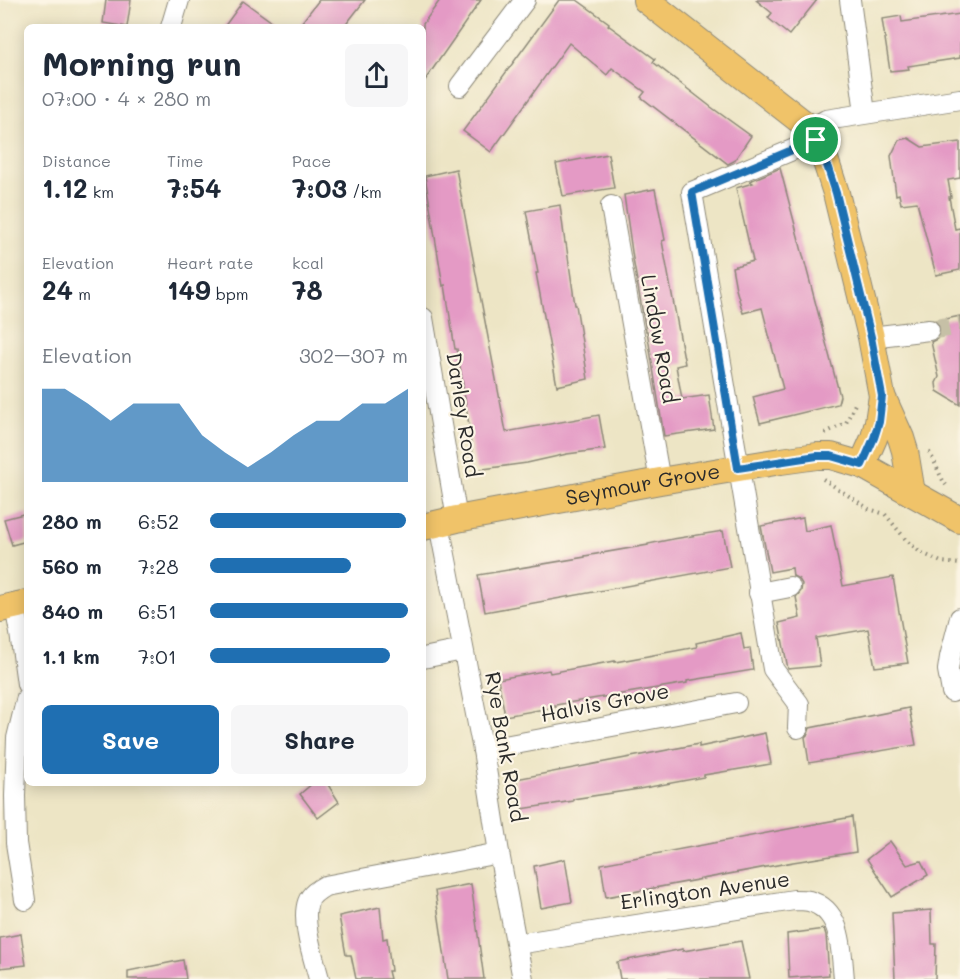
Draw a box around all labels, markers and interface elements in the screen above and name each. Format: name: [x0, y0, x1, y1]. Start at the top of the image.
text: Morning run: [42, 41, 242, 84]
button: share: [345, 44, 408, 107]
text: 07:00 · 4 × 280 m: [42, 85, 211, 111]
pin: [790, 114, 841, 165]
icon: arrive: [799, 123, 832, 156]
text: Distance: [42, 150, 111, 171]
text: Time: [167, 150, 203, 171]
text: Pace: [292, 150, 331, 171]
text: 1.12: [42, 171, 88, 205]
text: 7:54: [167, 171, 221, 205]
text: 7:03: [292, 171, 347, 205]
text: km: [88, 181, 114, 202]
text: /km: [347, 181, 382, 202]
text: Elevation: [42, 252, 114, 273]
text: Heart rate: [167, 252, 253, 273]
text: kcal: [292, 252, 324, 273]
street label: Lindow Road: [636, 272, 685, 405]
text: 24: [42, 273, 73, 307]
text: 149: [167, 273, 211, 307]
text: 78: [292, 273, 323, 307]
text: m: [73, 283, 91, 304]
text: bpm: [211, 283, 249, 304]
text: Elevation: [42, 342, 132, 368]
text: 302–307 m: [299, 342, 408, 368]
street label: Darley Road: [441, 350, 488, 479]
street label: Seymour Grove: [563, 456, 722, 510]
text: 280 m: [42, 508, 102, 534]
text: 6:52: [138, 508, 179, 534]
text: 560 m: [42, 553, 102, 579]
text: 7:28: [138, 553, 179, 579]
text: 840 m: [42, 598, 103, 624]
text: 6:51: [138, 598, 177, 624]
text: 1.1 km: [42, 643, 100, 669]
text: 7:01: [138, 643, 177, 669]
street label: Rye Bank Road: [480, 670, 533, 824]
street label: Halvis Grove: [538, 676, 671, 727]
button: Save: [42, 705, 219, 774]
button: Share: [231, 705, 408, 774]
street label: Erlington Avenue: [618, 864, 791, 915]

